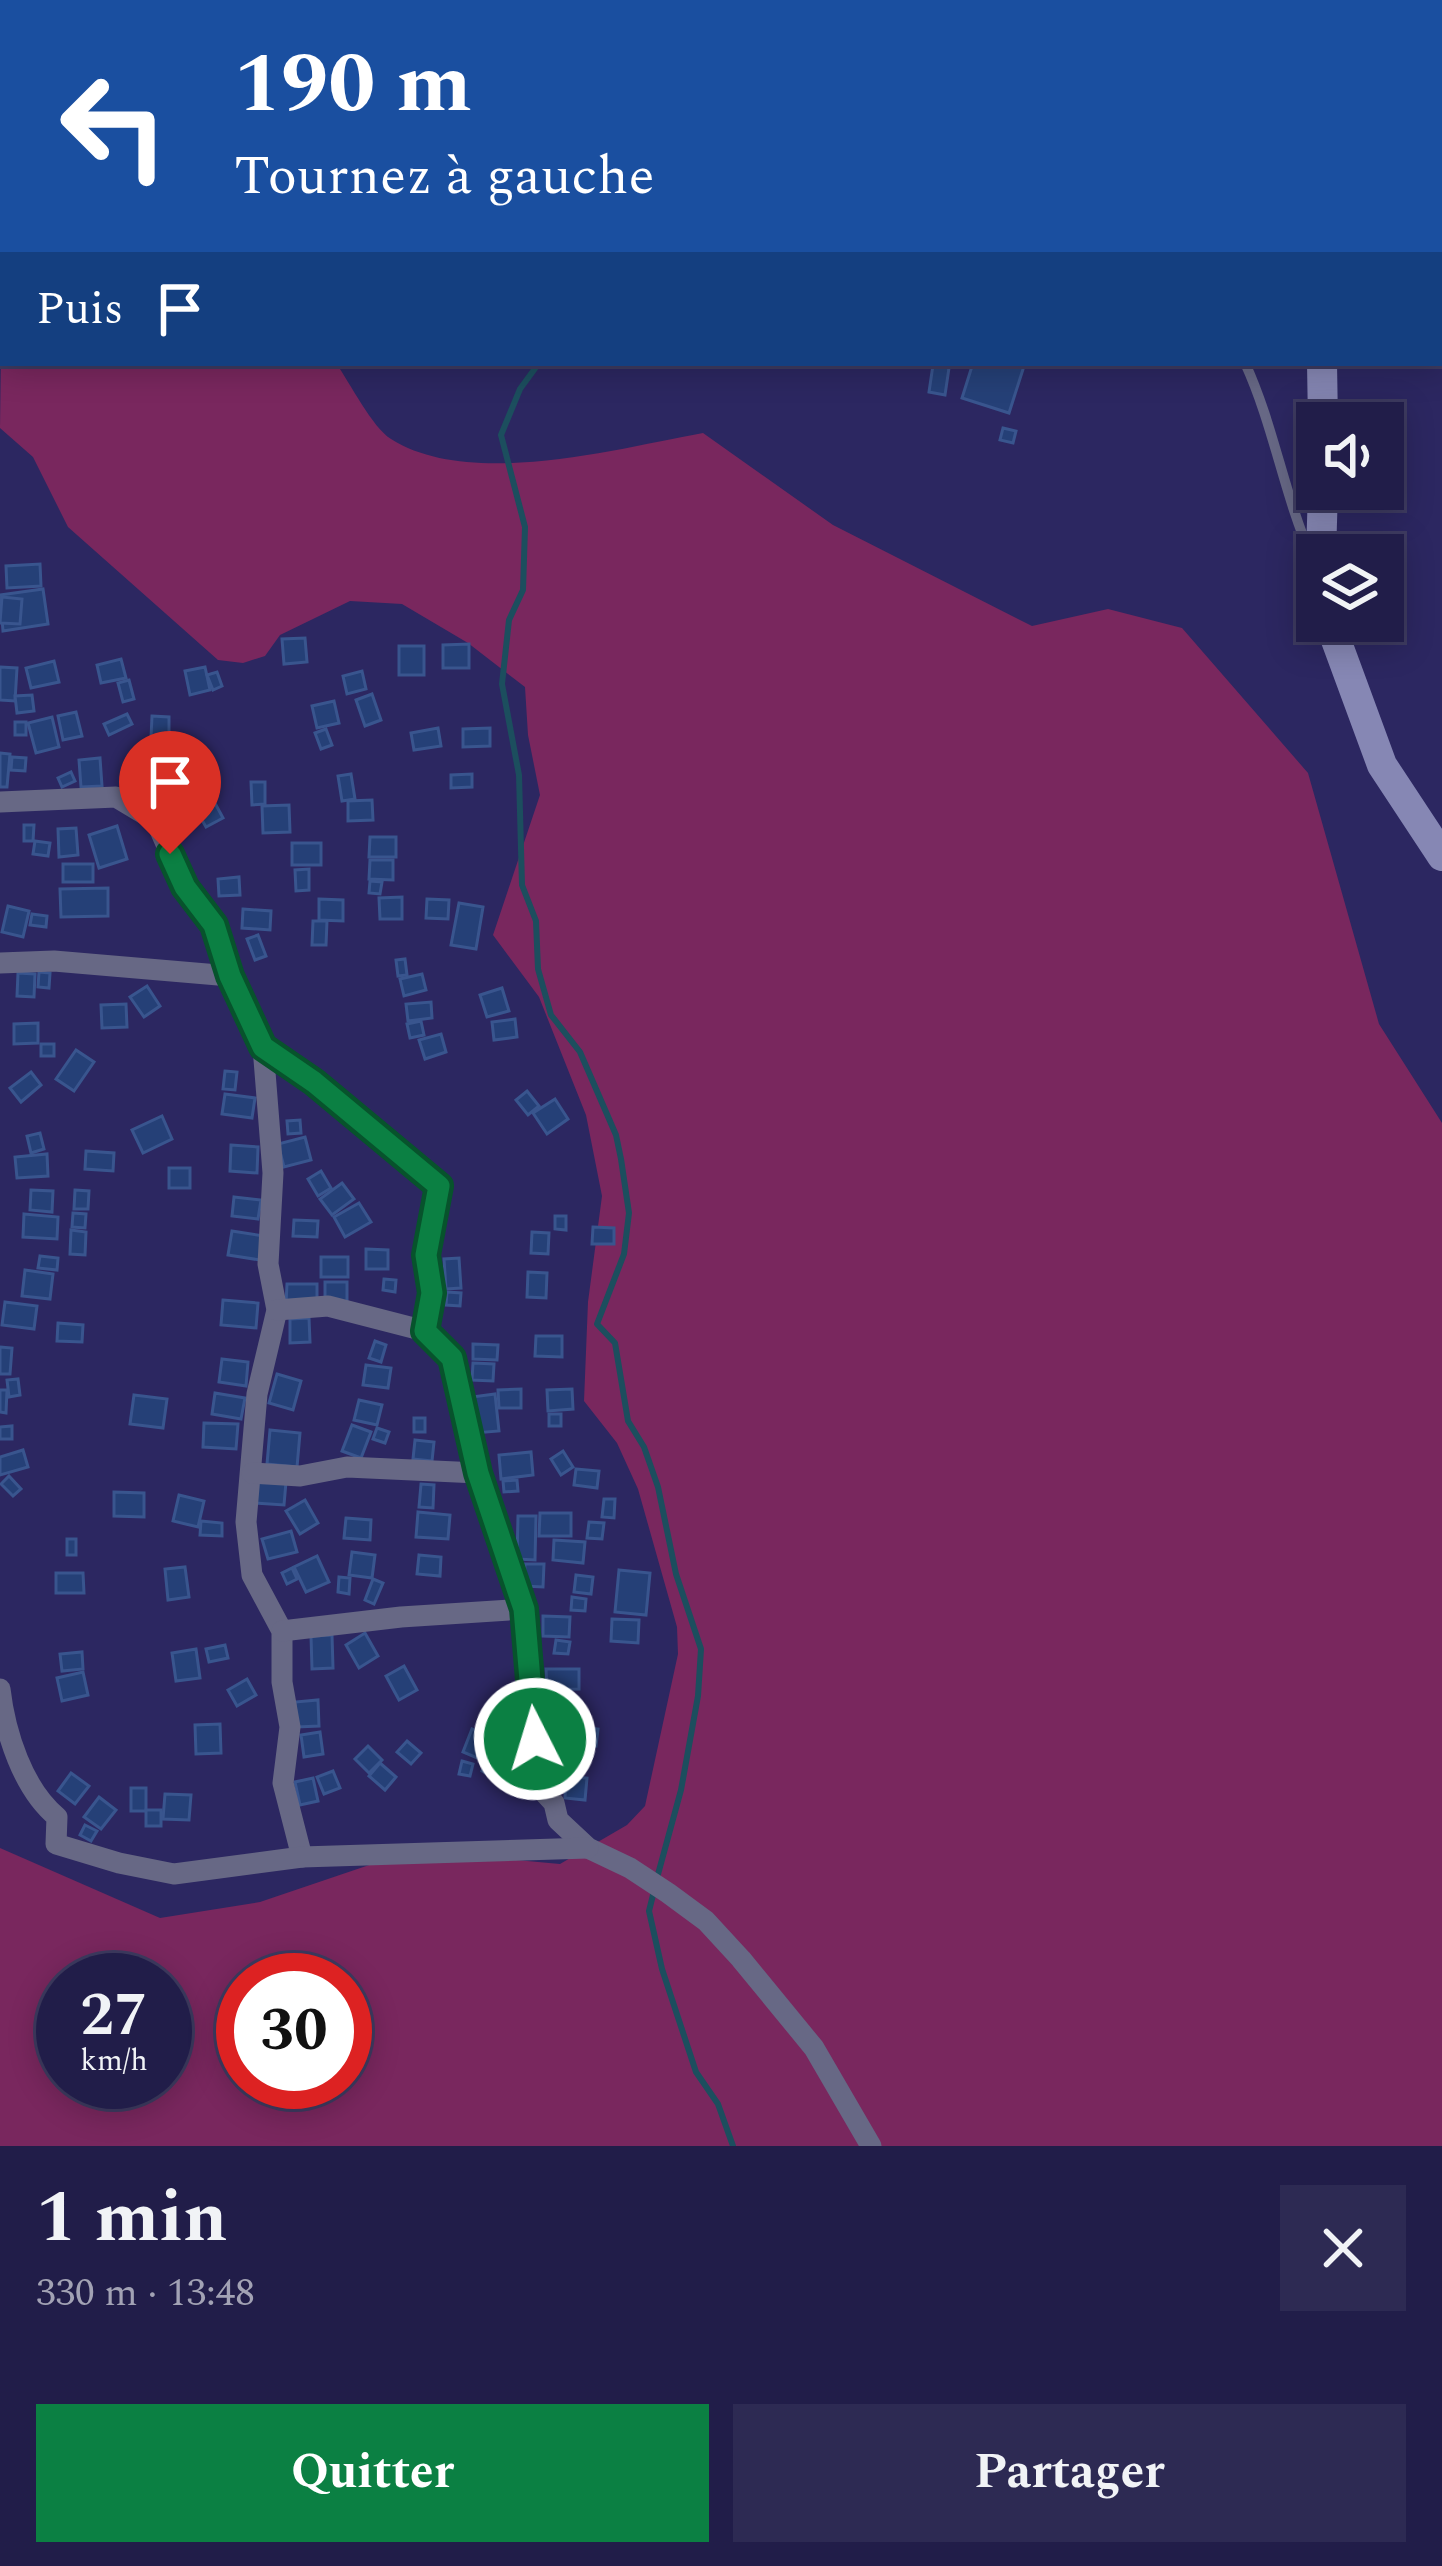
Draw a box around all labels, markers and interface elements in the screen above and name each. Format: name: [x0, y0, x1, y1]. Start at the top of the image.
text: 190 m: [234, 21, 472, 149]
icon: left: [36, 48, 192, 204]
text: Tournez à gauche: [234, 136, 655, 218]
text: Puis: [36, 275, 123, 344]
icon: arrive: [147, 276, 213, 342]
map controls: [1296, 402, 1404, 642]
button: sound: [1296, 402, 1404, 510]
button: layers: [1296, 534, 1404, 642]
pin: [119, 731, 221, 854]
icon: arrive: [137, 749, 203, 815]
position arrow: [472, 1676, 598, 1802]
speed limit sign: 30: [216, 1953, 372, 2109]
text: 27: [80, 1970, 148, 2062]
text: km/h: [80, 2038, 148, 2084]
text: 1 min: [36, 2164, 228, 2273]
button: close: [1280, 2185, 1406, 2311]
text: 330 m · 13:48: [36, 2264, 255, 2323]
button: Quitter: [36, 2404, 709, 2542]
button: Partager: [733, 2404, 1406, 2542]

